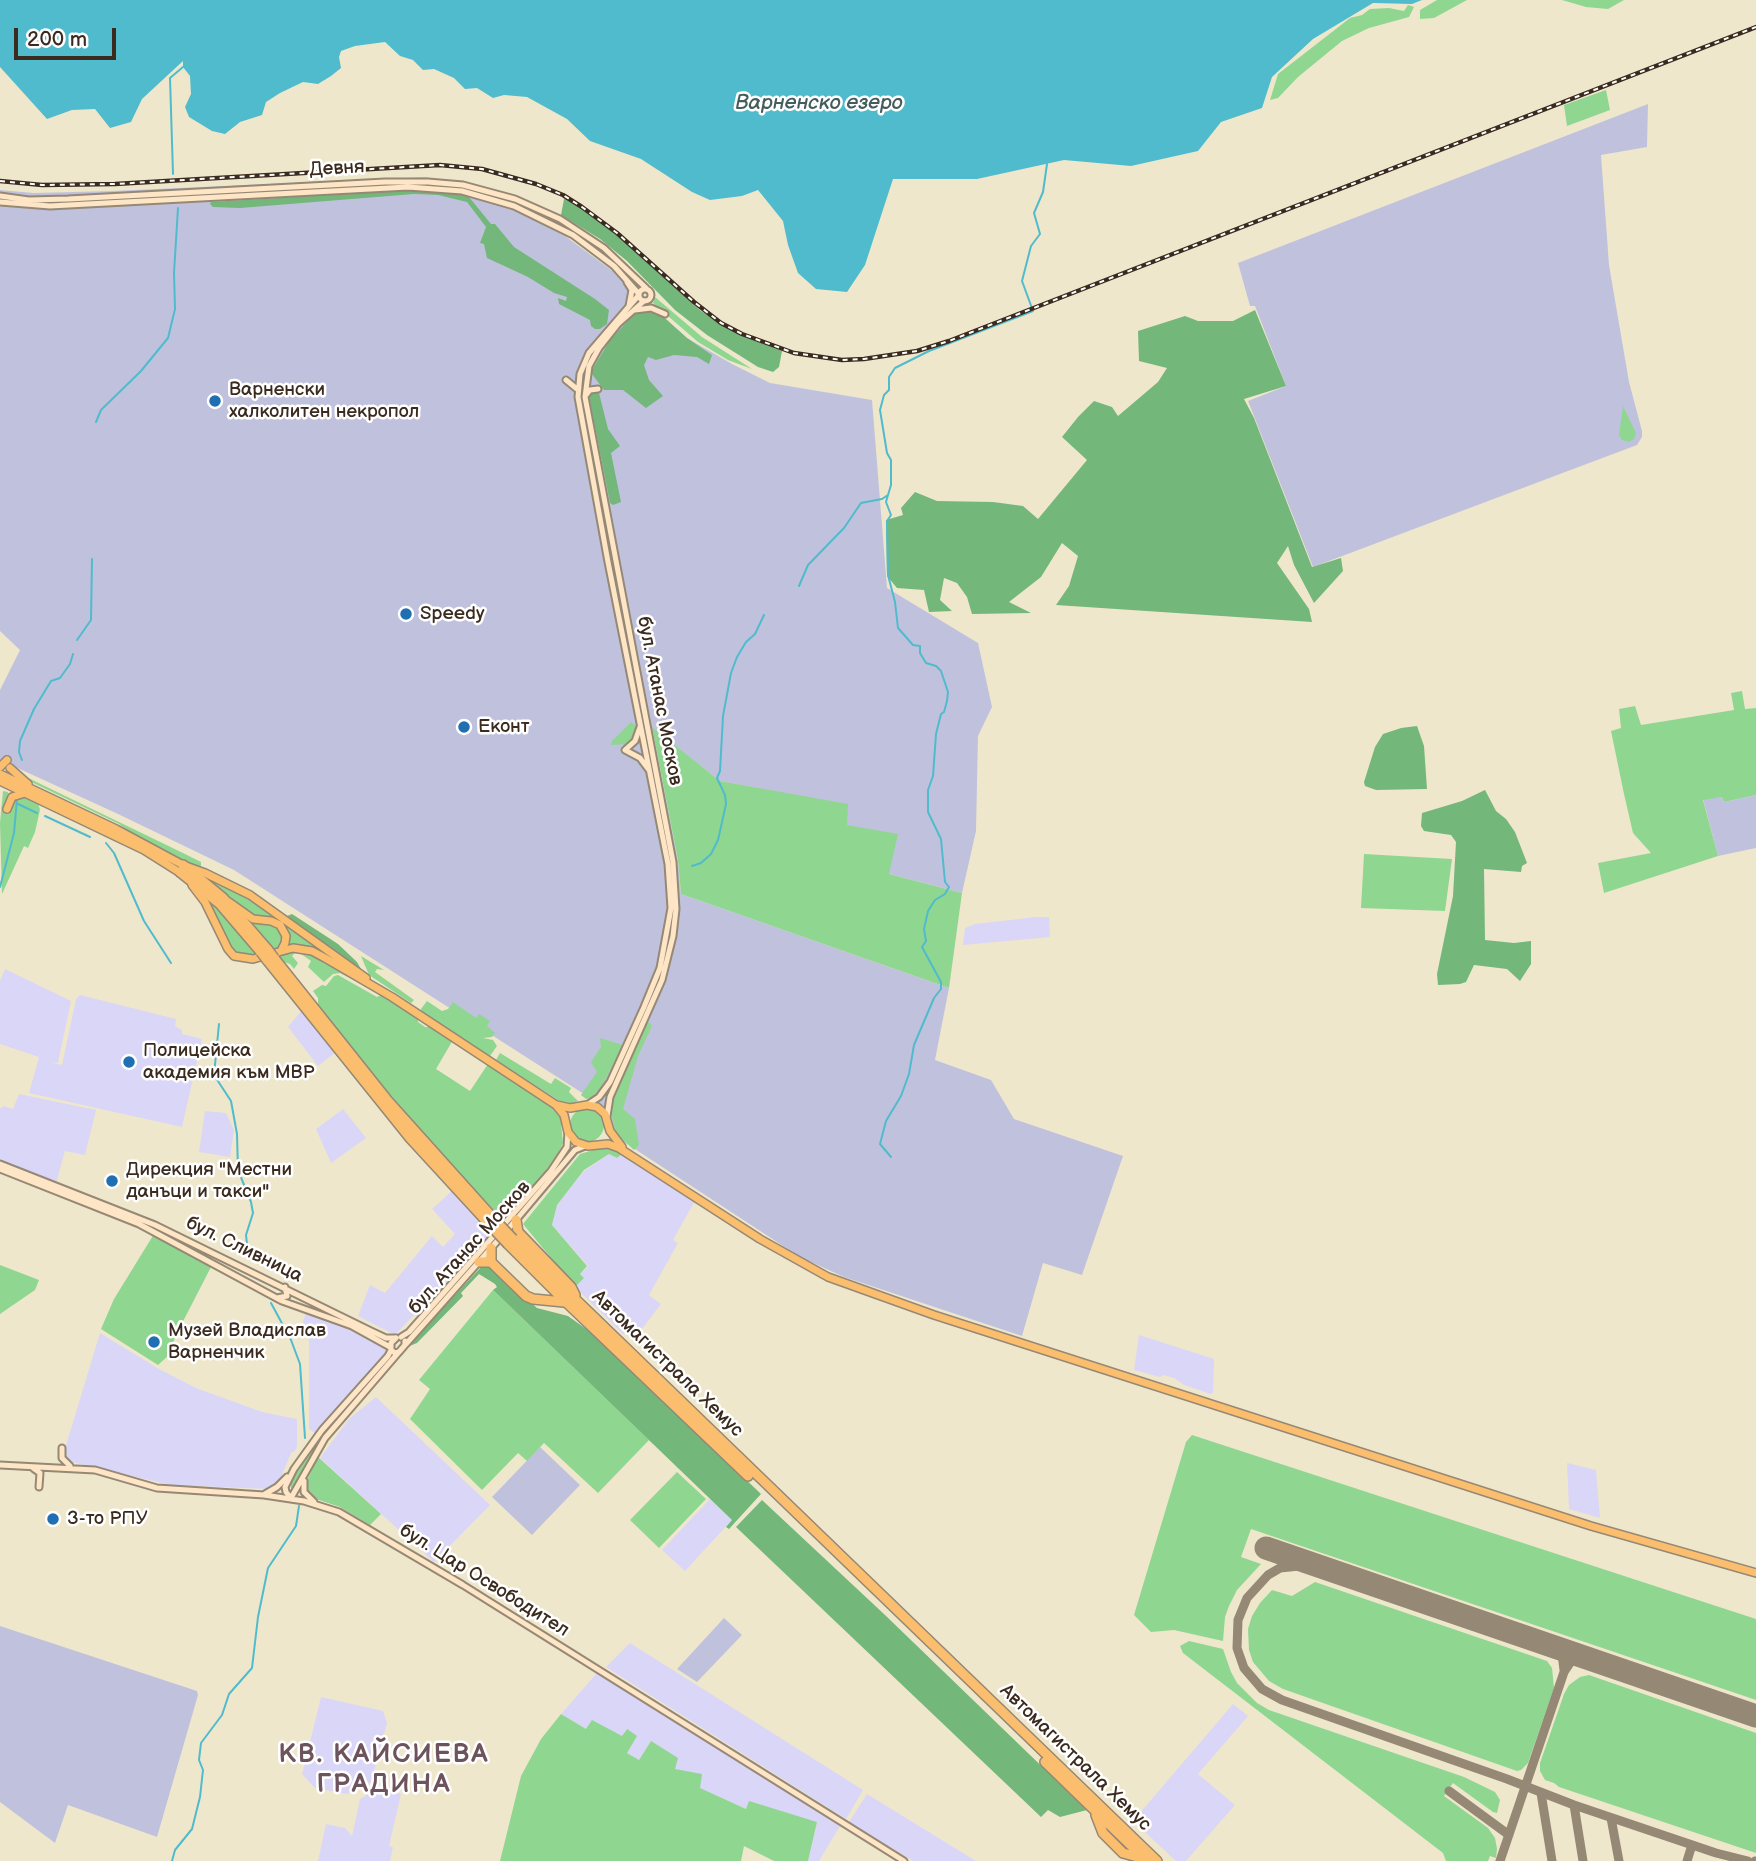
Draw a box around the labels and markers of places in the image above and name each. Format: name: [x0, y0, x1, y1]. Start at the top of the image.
place label: Варненски халколитен некропол: [229, 379, 419, 423]
marker: Варненски халколитен некропол: [207, 393, 223, 409]
place label: Speedy: [420, 603, 485, 625]
marker: Speedy: [398, 606, 414, 622]
place label: Еконт: [478, 716, 530, 738]
marker: Еконт: [456, 719, 472, 735]
place label: Полицейска академия към МВР: [143, 1040, 315, 1084]
marker: Полицейска академия към МВР: [121, 1054, 137, 1070]
place label: Дирекция "Местни данъци и такси": [126, 1159, 292, 1203]
marker: Дирекция "Местни данъци и такси": [104, 1173, 120, 1189]
place label: Музей Владислав Варненчик: [168, 1320, 326, 1364]
marker: Музей Владислав Варненчик: [146, 1334, 162, 1350]
place label: 3-то РПУ: [67, 1508, 148, 1530]
marker: 3-то РПУ: [45, 1511, 61, 1527]

